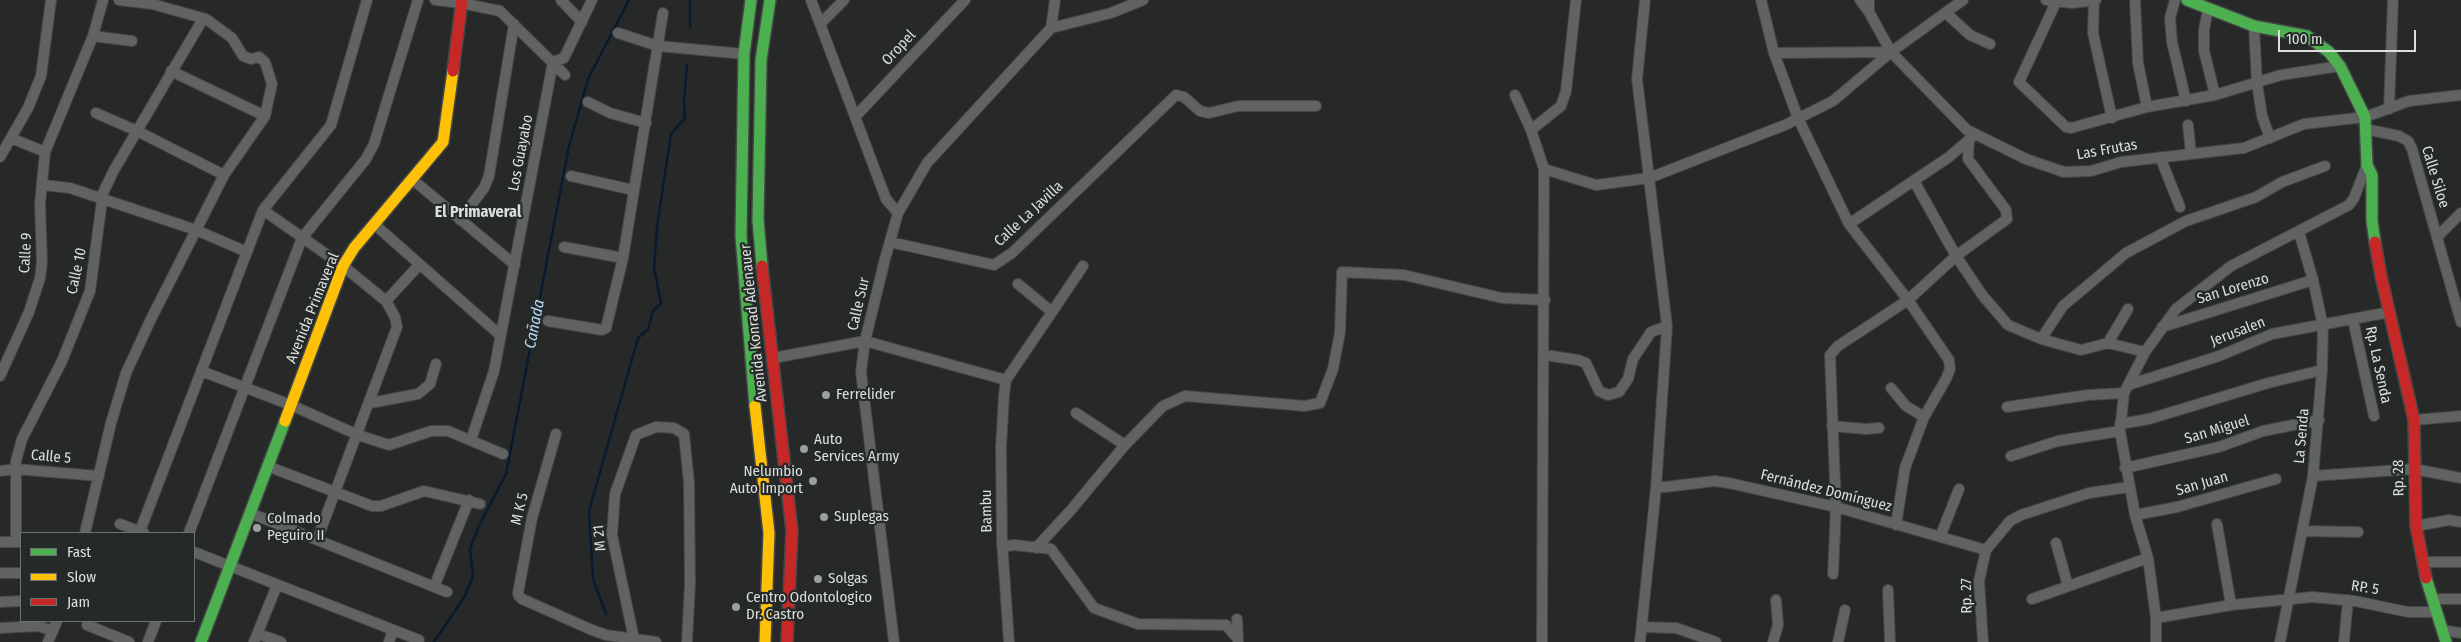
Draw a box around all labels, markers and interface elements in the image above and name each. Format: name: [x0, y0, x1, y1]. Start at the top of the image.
scale bar: [2281, 20, 2418, 52]
street label: Oropel: [878, 27, 920, 69]
text: 100 m: [2286, 30, 2323, 48]
street label: Los Guayabo: [505, 113, 537, 193]
street label: Las Frutas: [2075, 136, 2139, 164]
street label: Calle Siloe: [2417, 144, 2453, 210]
street label: Calle La Javilla: [991, 178, 1067, 250]
district label: El Primaveral: [435, 203, 521, 223]
street label: Calle 9: [16, 232, 36, 274]
street label: Avenida Konrad Adenauer: [737, 243, 771, 403]
street label: Calle 10: [63, 246, 91, 296]
street label: Avenida Primaveral: [283, 250, 343, 366]
street label: San Lorenzo: [2195, 270, 2271, 308]
street label: Calle Sur: [844, 276, 874, 332]
water label: Cañada: [521, 298, 549, 350]
street label: Jerusalen: [2208, 313, 2268, 351]
street label: Rp. La Senda: [2361, 325, 2395, 405]
place label: Ferrelider: [836, 386, 895, 404]
marker: Ferrelider: [820, 389, 832, 401]
street label: La Senda: [2291, 408, 2313, 464]
street label: San Miguel: [2182, 412, 2252, 448]
place label: Auto Services Army: [814, 431, 899, 466]
marker: Auto Services Army: [798, 443, 810, 455]
street label: Calle 5: [30, 446, 72, 468]
street label: Rp. 28: [2390, 459, 2408, 497]
place label: Nelumbio Auto Import: [730, 463, 803, 498]
street label: Fernández Domínguez: [1759, 466, 1893, 516]
street label: San Juan: [2174, 468, 2230, 500]
marker: Nelumbio Auto Import: [807, 475, 819, 487]
street label: Bambu: [978, 489, 996, 533]
street label: M K 5: [507, 491, 533, 527]
place label: Suplegas: [834, 508, 889, 526]
place label: Colmado Peguiro II: [267, 510, 324, 545]
marker: Suplegas: [818, 511, 830, 523]
marker: Colmado Peguiro II: [251, 522, 263, 534]
street label: M 21: [590, 524, 610, 552]
legend: [20, 532, 195, 622]
text: Fast: [67, 543, 91, 561]
text: Slow: [67, 568, 96, 586]
place label: Solgas: [828, 570, 868, 588]
marker: Solgas: [812, 573, 824, 585]
street label: RP. 5: [2350, 577, 2380, 599]
street label: Rp. 27: [1958, 578, 1976, 614]
place label: Centro Odontologico Dr. Castro: [746, 589, 872, 624]
text: Jam: [67, 593, 90, 611]
marker: Centro Odontologico Dr. Castro: [730, 601, 742, 613]

